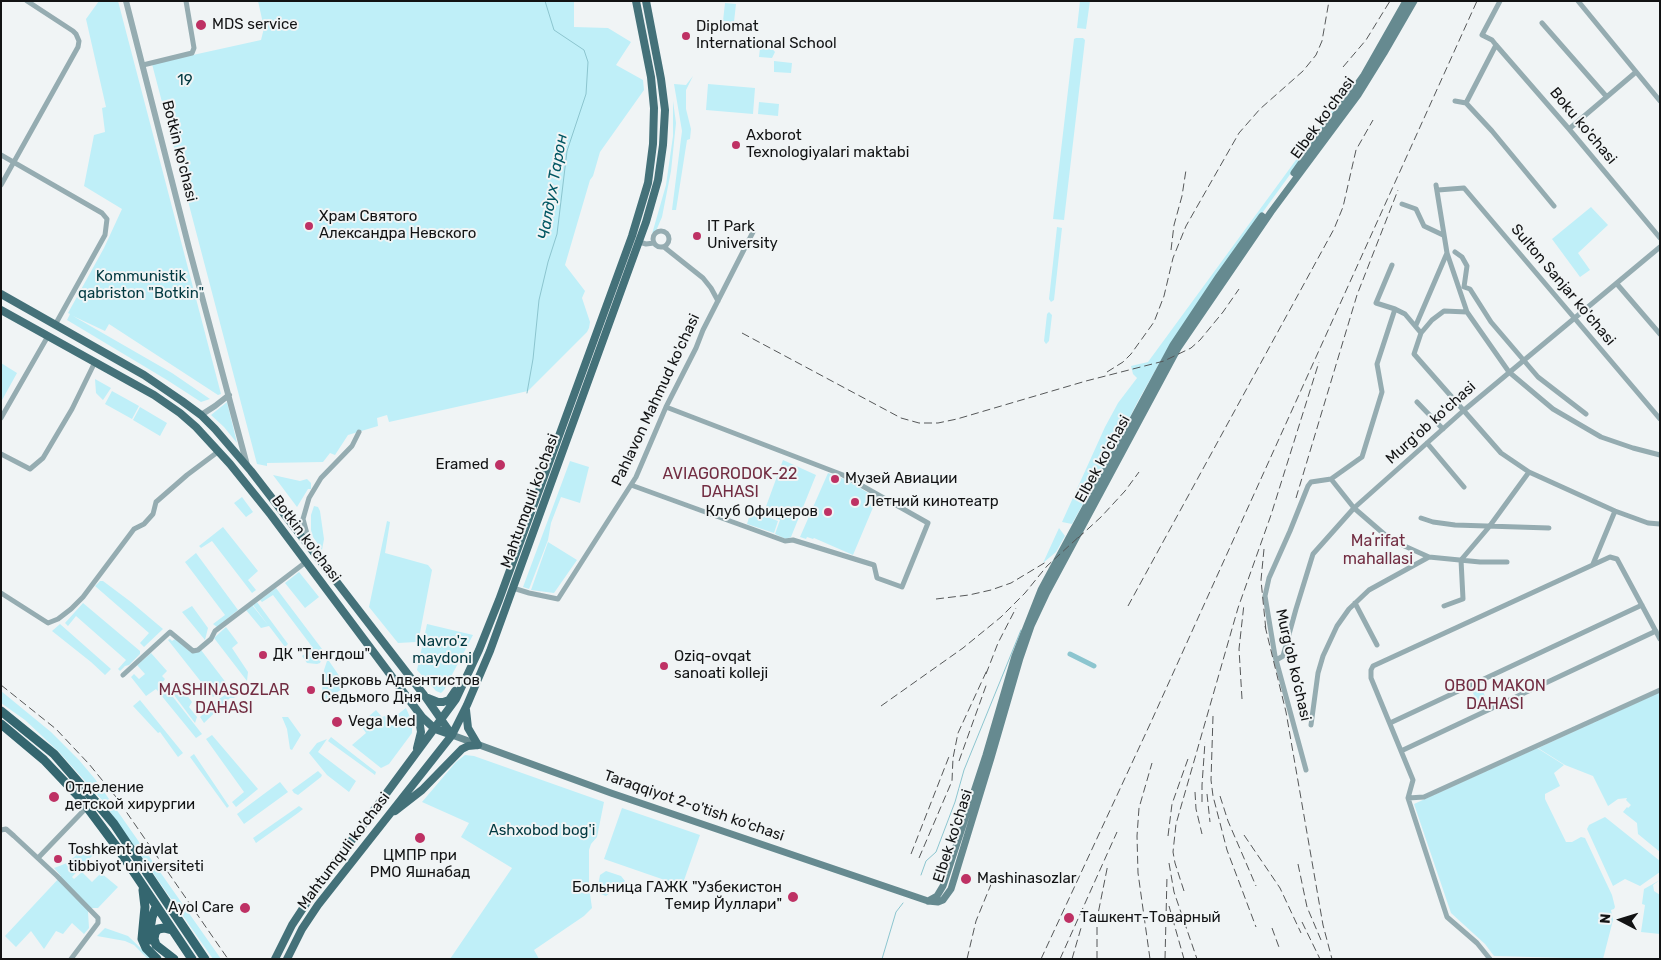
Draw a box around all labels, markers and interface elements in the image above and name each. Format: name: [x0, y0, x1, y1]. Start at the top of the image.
place label: MDS service: [212, 16, 298, 34]
marker: MDS service: [194, 18, 208, 32]
place label: Diplomat International School: [696, 18, 837, 53]
marker: Diplomat International School: [680, 30, 692, 42]
park label: 19: [177, 72, 193, 90]
street label: Elbek ko'chasi: [1287, 74, 1359, 162]
street label: Boku ko'chasi: [1546, 84, 1620, 168]
street label: Botkin ko'chasi: [158, 98, 200, 204]
place label: Axborot Texnologiyalari maktabi: [746, 127, 909, 162]
water label: Чалдух Тарон: [534, 133, 572, 241]
marker: Axborot Texnologiyalari maktabi: [730, 139, 742, 151]
place label: Храм Святого Александра Невского: [319, 208, 476, 243]
place label: IT Park University: [707, 218, 778, 253]
marker: Храм Святого Александра Невского: [303, 220, 315, 232]
street label: Sulton Sanjar ko'chasi: [1507, 221, 1619, 349]
marker: IT Park University: [691, 230, 703, 242]
park label: Kommunistik qabriston "Botkin": [78, 268, 204, 303]
street label: Pahlavon Mahmud ko'chasi: [608, 311, 704, 489]
street label: Murg'ob ko'chasi: [1382, 378, 1480, 468]
street label: Elbek ko'chasi: [1072, 412, 1134, 506]
street label: Mahtumquli ko'chasi: [497, 431, 563, 571]
place label: Eramed: [435, 456, 489, 474]
marker: Eramed: [493, 458, 507, 472]
district label: AVIAGORODOK-22 DAHASI: [654, 464, 806, 502]
place label: Музей Авиации: [845, 470, 957, 488]
marker: Музей Авиации: [829, 473, 841, 485]
street label: Botkin ko'chasi: [268, 492, 344, 586]
place label: Летний кинотеатр: [865, 493, 999, 511]
marker: Летний кинотеатр: [849, 496, 861, 508]
place label: Клуб Офицеров: [705, 503, 818, 521]
marker: Клуб Офицеров: [822, 506, 834, 518]
district label: Maʼrifat mahallasi: [1337, 531, 1419, 569]
street label: Murg’ob ko’chasi: [1271, 607, 1315, 723]
park label: Navro'z maydoni: [412, 633, 472, 668]
place label: ДК "Тенгдош": [273, 646, 370, 664]
place label: Oziq-ovqat sanoati kolleji: [674, 648, 768, 683]
marker: ДК "Тенгдош": [257, 649, 269, 661]
marker: Oziq-ovqat sanoati kolleji: [658, 660, 670, 672]
place label: Церковь Адвентистов Седьмого Дня: [321, 672, 480, 707]
district label: OBOD MAKON DAHASI: [1438, 676, 1552, 714]
district label: MASHINASOZLAR DAHASI: [150, 680, 298, 718]
marker: Церковь Адвентистов Седьмого Дня: [305, 684, 317, 696]
place label: Vega Med: [348, 713, 416, 731]
marker: Vega Med: [330, 715, 344, 729]
street label: Taraqqiyot 2-o'tish ko'chasi: [601, 767, 787, 845]
place label: Отделение детской хирургии: [65, 779, 195, 814]
street label: Elbek ko'chasi: [929, 787, 977, 885]
street label: Mahtumquli ko'chasi: [294, 789, 394, 913]
marker: Отделение детской хирургии: [47, 790, 61, 804]
park label: Ashxobod bog'i: [489, 822, 595, 840]
marker: ЦМПР при РМО Яшнабад: [413, 831, 427, 845]
place label: Toshkent davlat tibbiyot universiteti: [68, 841, 204, 876]
place label: ЦМПР при РМО Яшнабад: [370, 847, 470, 882]
marker: Toshkent davlat tibbiyot universiteti: [52, 853, 64, 865]
place label: Mashinasozlar: [977, 870, 1076, 888]
marker: Mashinasozlar: [959, 872, 973, 886]
place label: Больница ГАЖК "Узбекистон Темир Йуллари": [572, 879, 782, 914]
marker: Больница ГАЖК "Узбекистон Темир Йуллари": [786, 890, 800, 904]
north arrow: [1596, 895, 1646, 945]
place label: Ayol Care: [168, 899, 234, 917]
marker: Ayol Care: [238, 901, 252, 915]
place label: Ташкент-Товарный: [1080, 909, 1221, 927]
marker: Ташкент-Товарный: [1062, 911, 1076, 925]
text: N: [1597, 913, 1614, 924]

